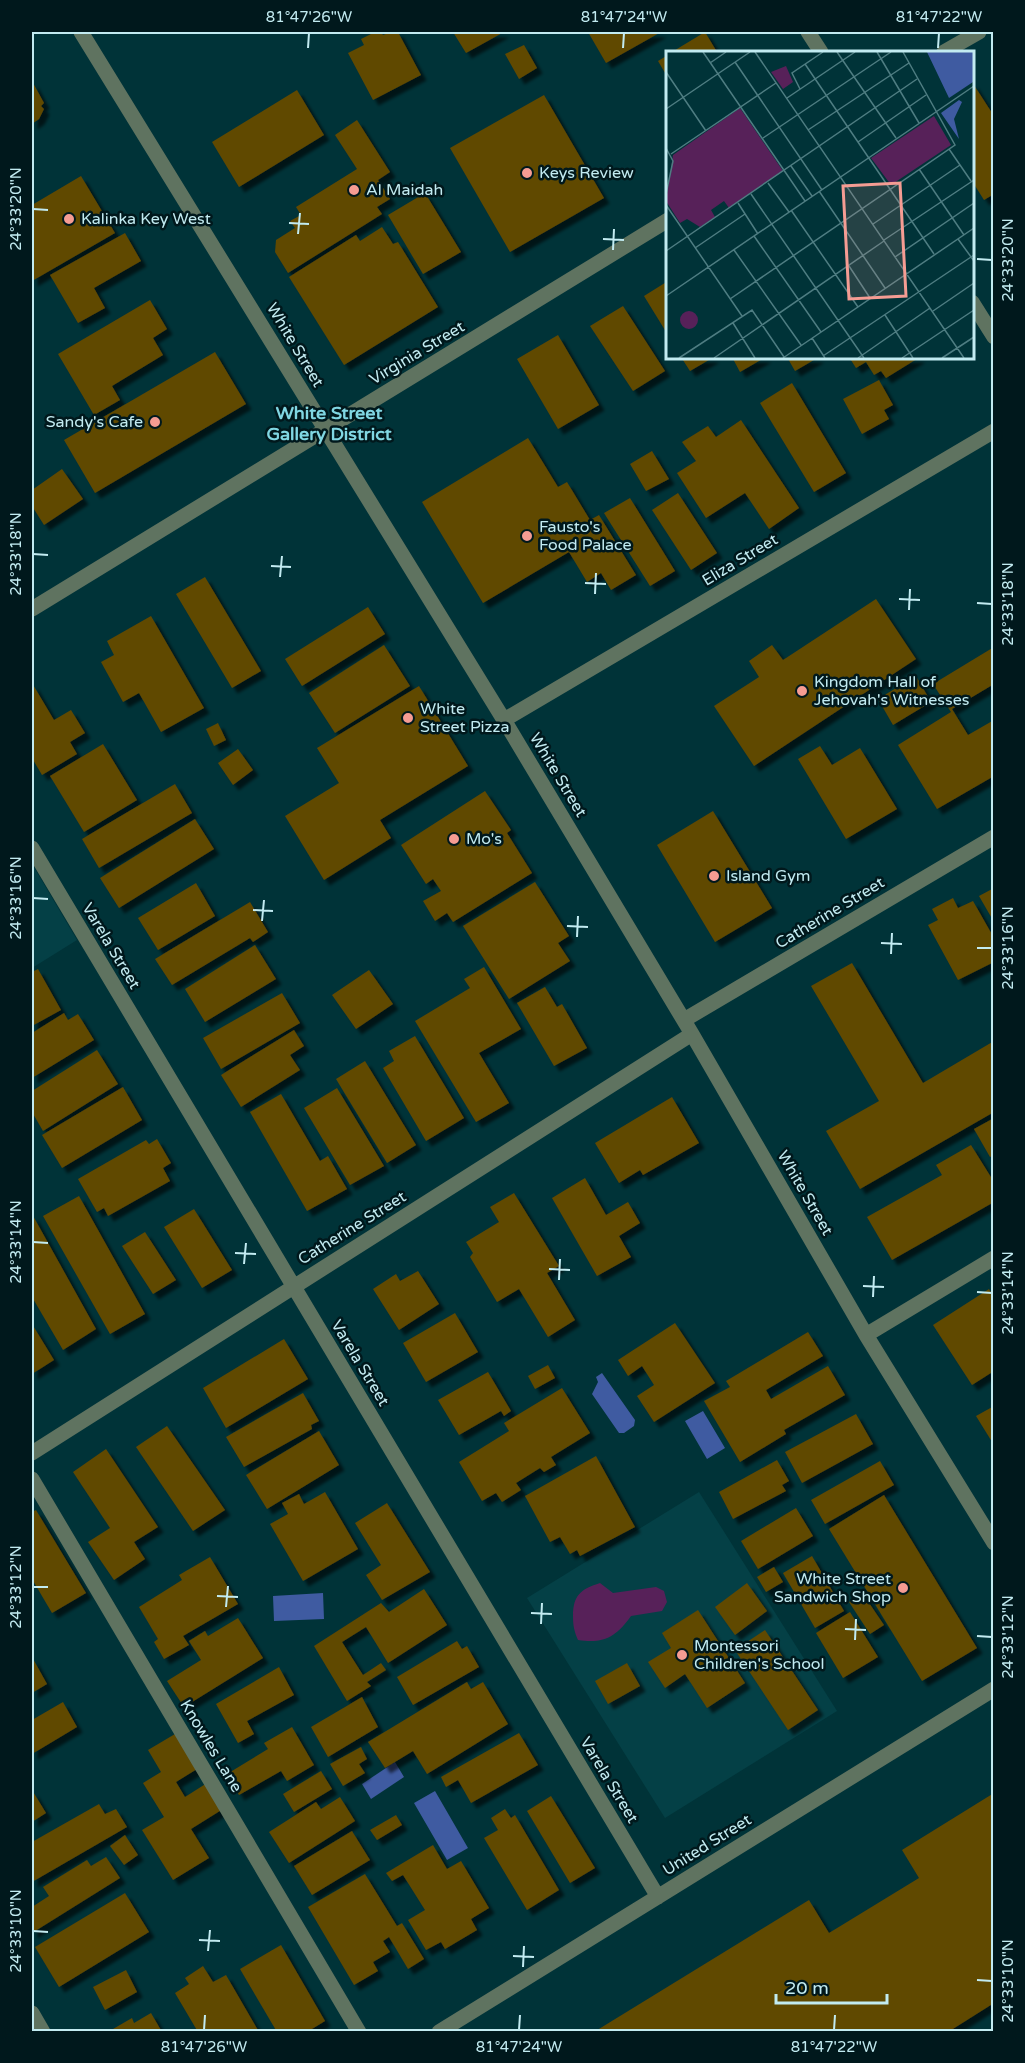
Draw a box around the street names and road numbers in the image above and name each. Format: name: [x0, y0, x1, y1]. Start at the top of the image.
street label: White Street: [262, 299, 328, 391]
street label: Virginia Street: [366, 317, 468, 389]
street label: Eliza Street: [698, 530, 782, 590]
street label: White Street: [525, 729, 591, 821]
street label: Catherine Street: [772, 873, 888, 953]
street label: Varela Street: [77, 899, 145, 993]
street label: White Street: [773, 1147, 837, 1239]
street label: Catherine Street: [294, 1187, 410, 1269]
street label: Varela Street: [326, 1316, 394, 1410]
street label: Knowles Lane: [175, 1696, 247, 1796]
street label: Varela Street: [575, 1733, 643, 1827]
street label: United Street: [659, 1810, 755, 1880]

